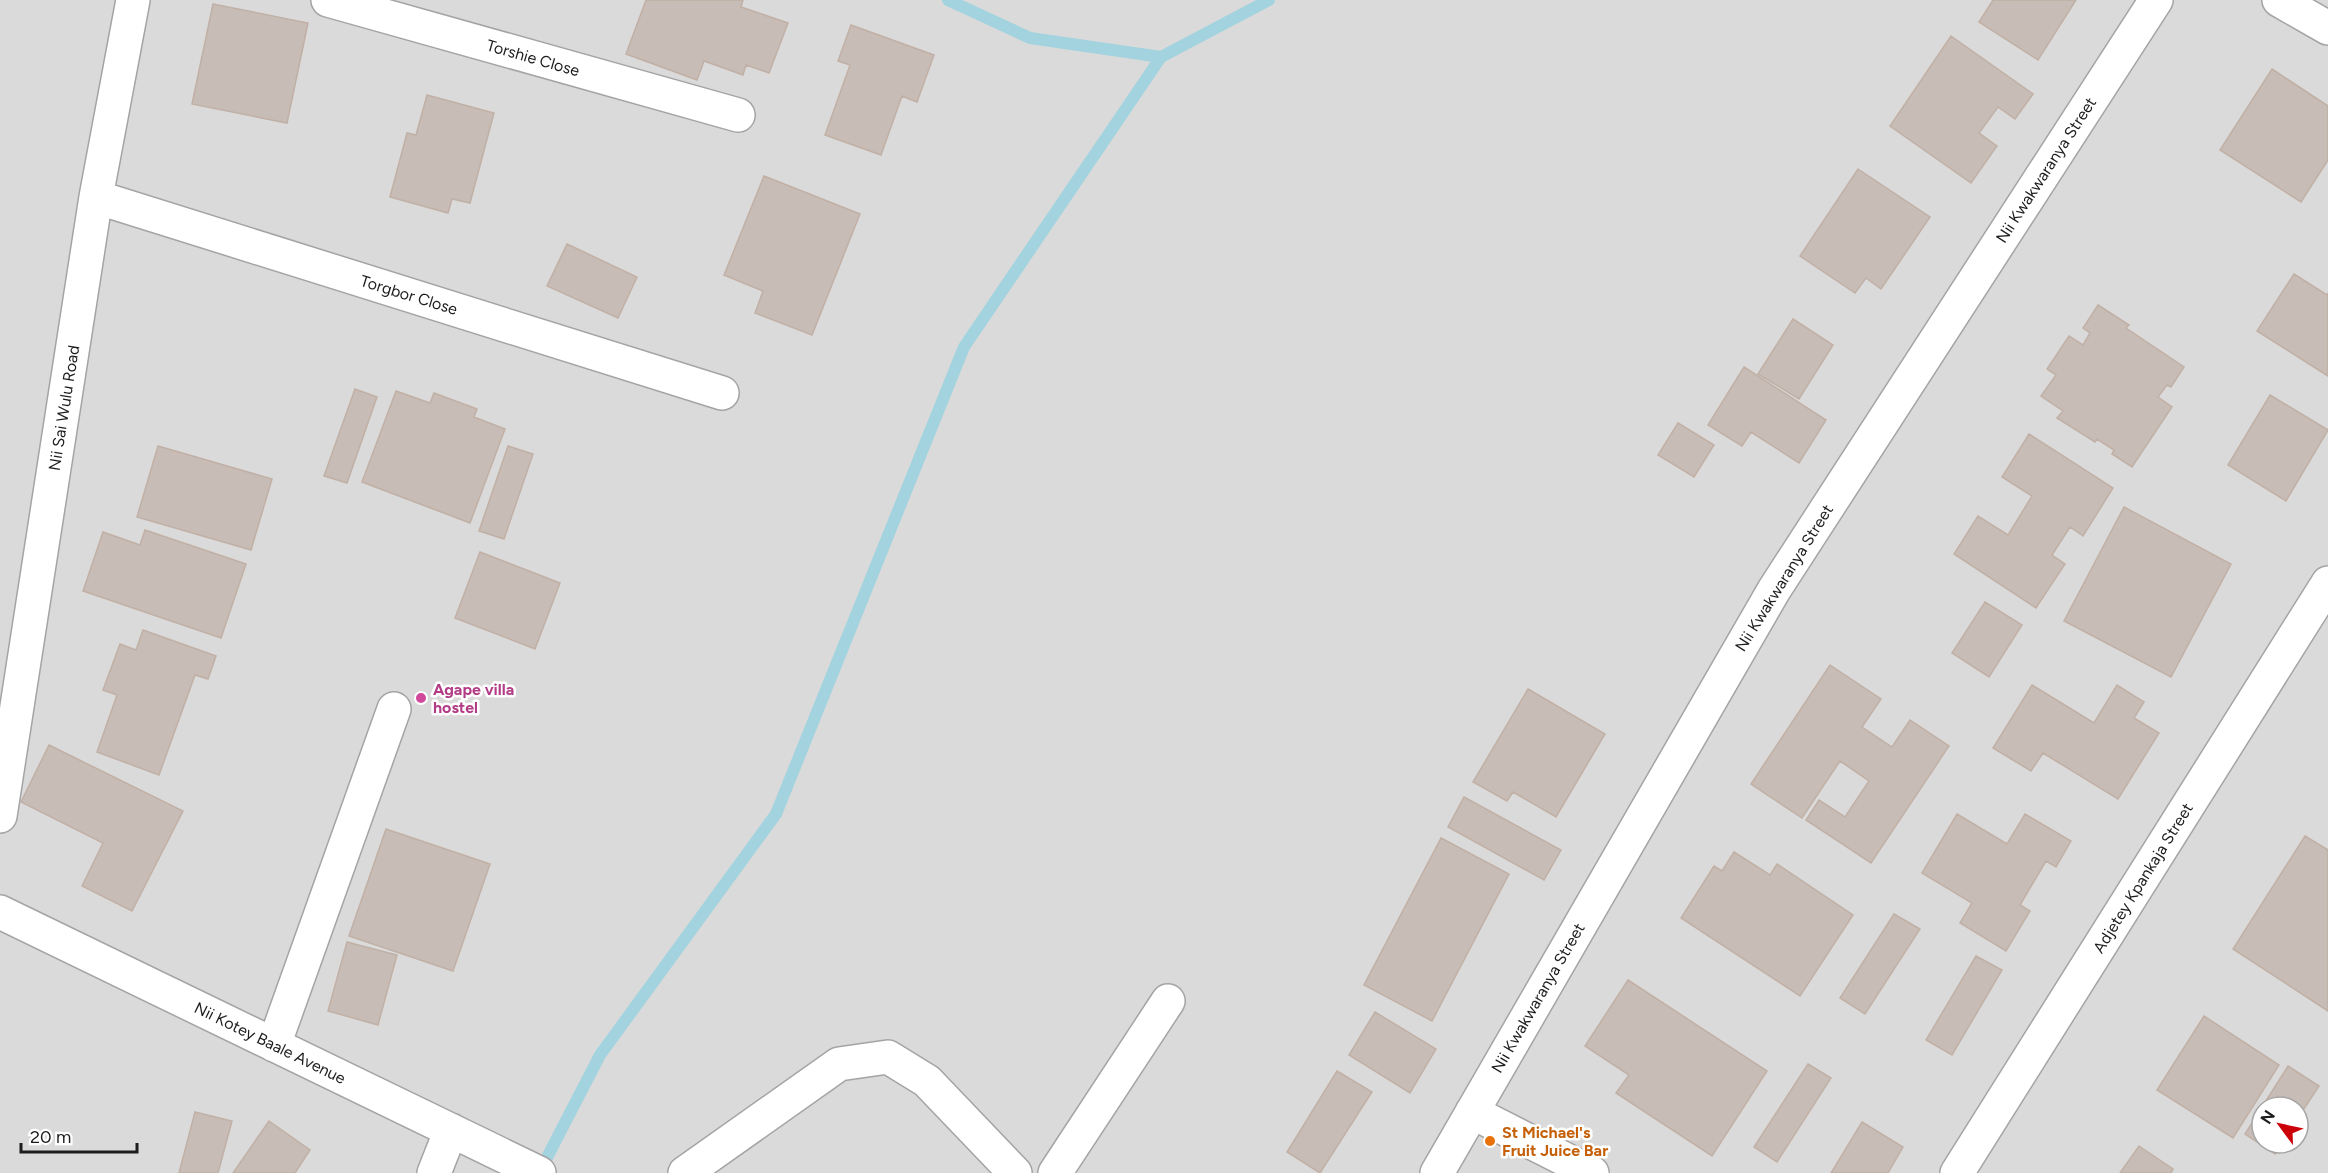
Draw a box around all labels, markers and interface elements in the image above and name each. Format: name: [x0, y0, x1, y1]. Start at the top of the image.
street label: Torshie Close: [484, 36, 582, 80]
street label: Nii Kwakwaranya Street: [1992, 94, 2100, 246]
street label: Torgbor Close: [358, 271, 460, 319]
street label: Nii Sai Wulu Road: [45, 344, 83, 472]
street label: Nii Kwakwaranya Street: [1731, 501, 1837, 655]
place label: Agape villa hostel: [433, 680, 514, 717]
marker: Agape villa hostel: [414, 691, 428, 705]
street label: Adjetey Kpankaja Street: [2089, 799, 2197, 957]
street label: Nii Kwakwaranya Street: [1487, 920, 1589, 1076]
street label: Nii Kotey Baale Avenue: [191, 998, 349, 1088]
north arrow: [2250, 1095, 2310, 1155]
text: N: [2257, 1107, 2279, 1127]
scale bar: [21, 1116, 136, 1154]
place label: St Michael's Fruit Juice Bar: [1502, 1123, 1608, 1160]
text: 20 m: [30, 1126, 71, 1148]
marker: St Michael's Fruit Juice Bar: [1483, 1134, 1497, 1148]

